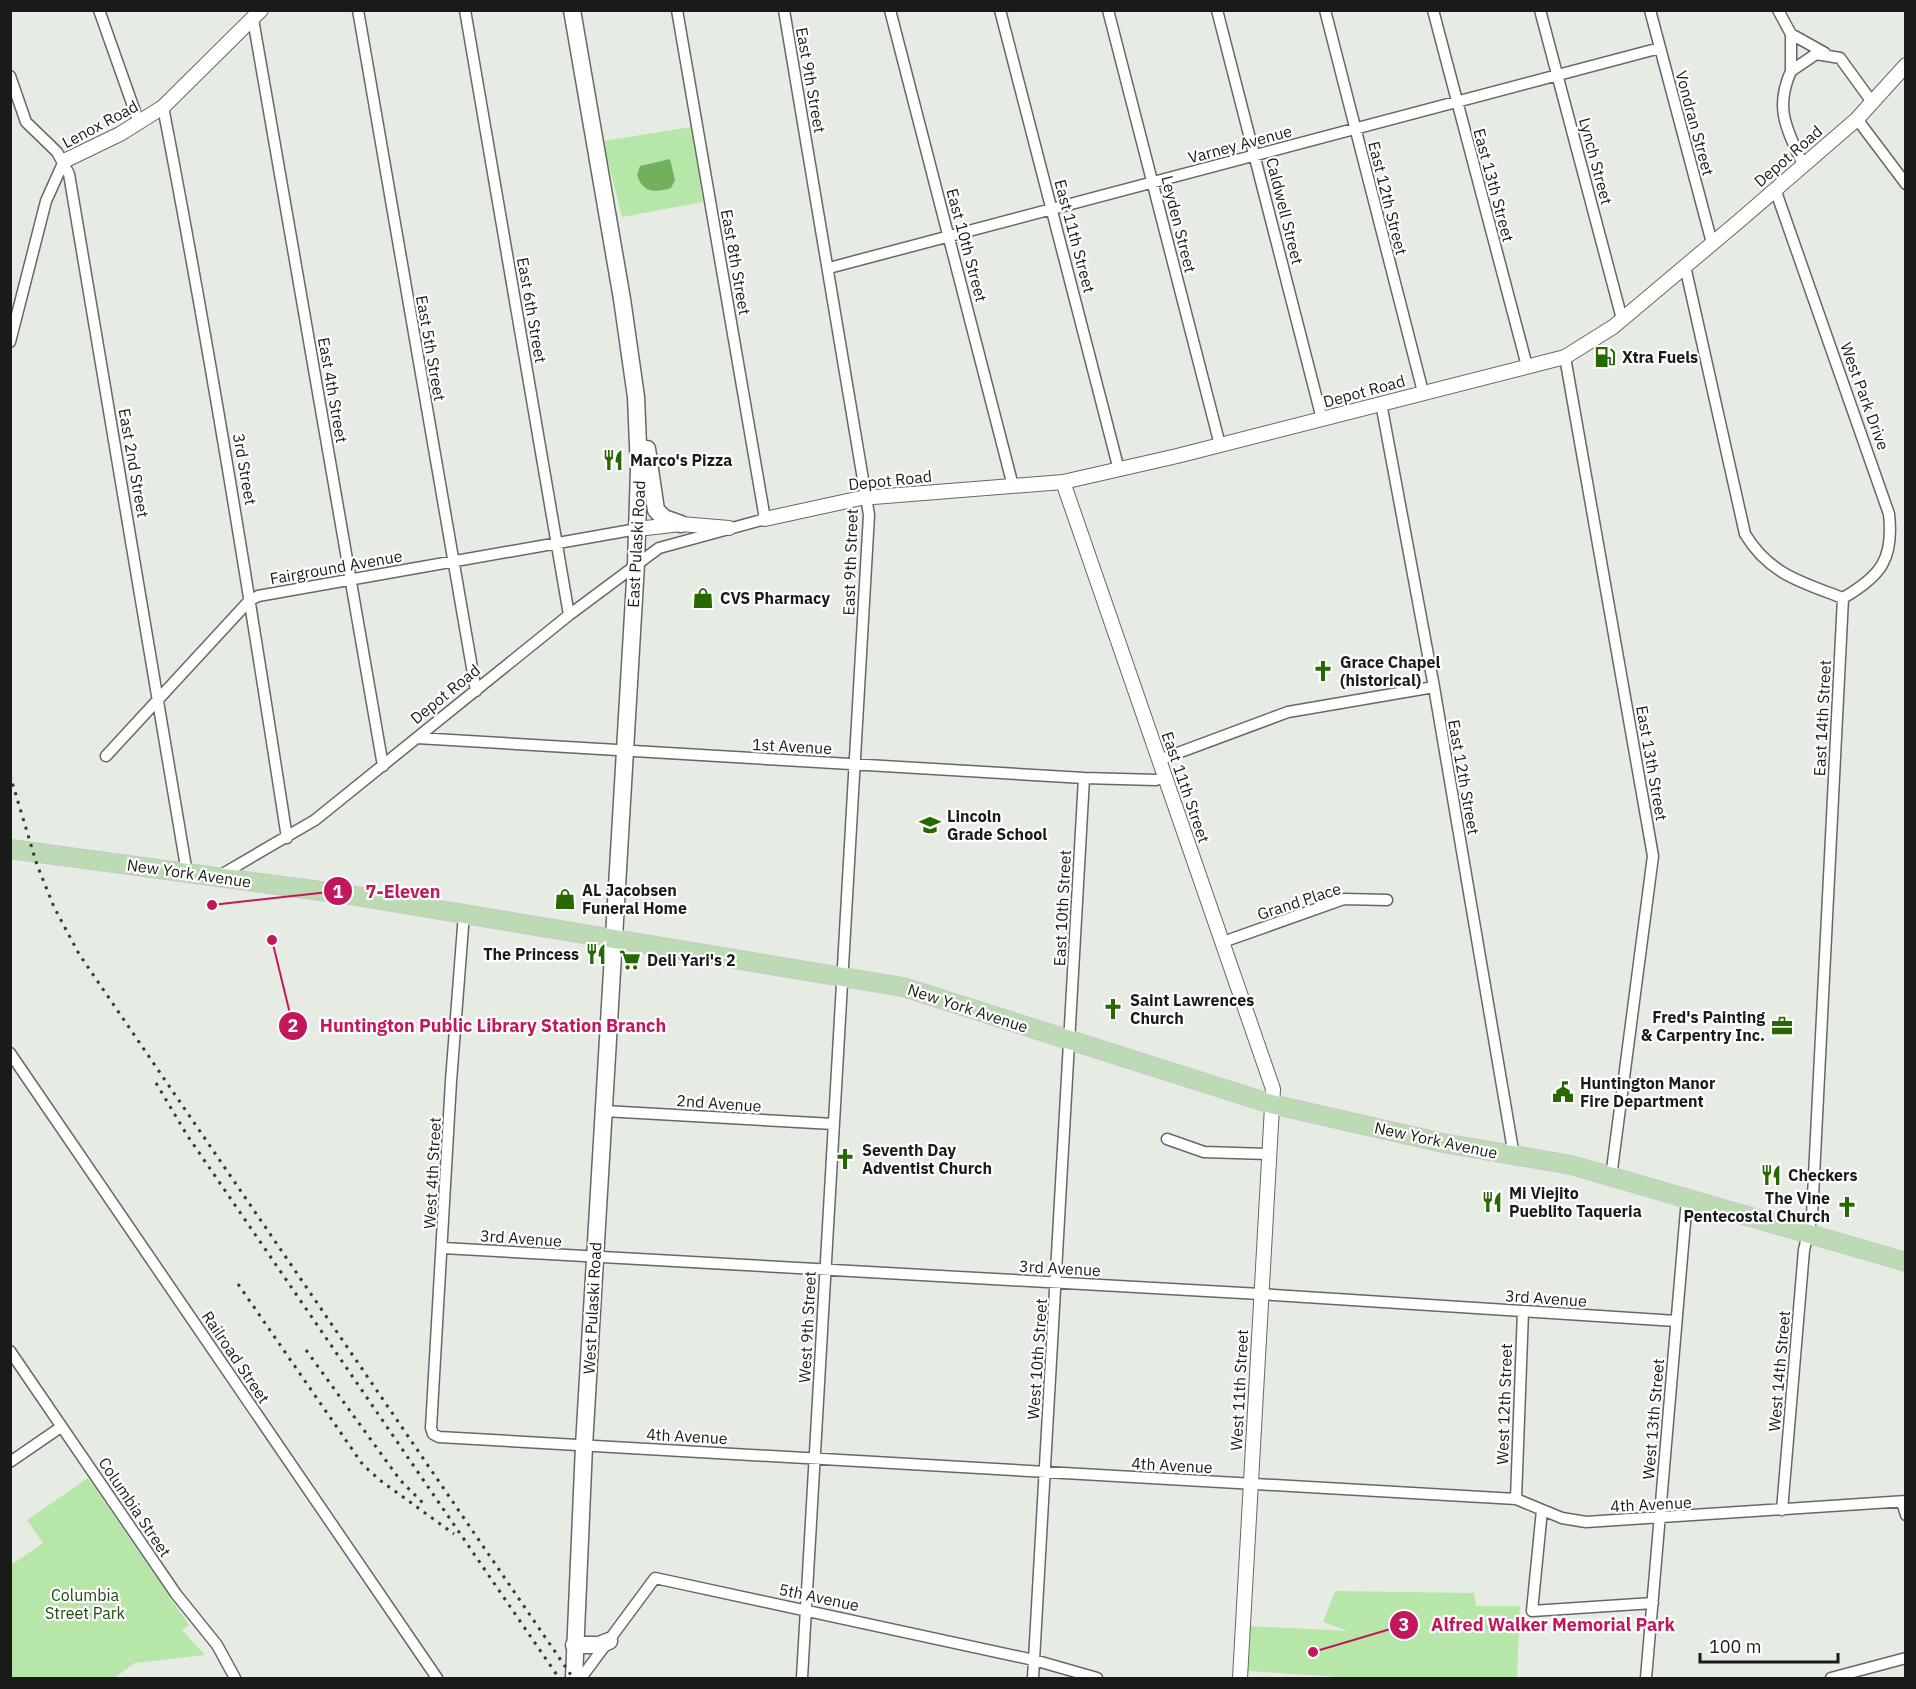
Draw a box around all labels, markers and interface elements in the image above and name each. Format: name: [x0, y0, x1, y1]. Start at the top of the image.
street label: East 9th Street: [792, 26, 830, 134]
street label: Vondran Street: [1671, 68, 1719, 178]
street label: Lenox Road: [59, 96, 141, 152]
street label: Lynch Street: [1575, 115, 1617, 207]
street label: Varney Avenue: [1186, 120, 1294, 167]
street label: Depot Road: [1750, 121, 1826, 191]
street label: East 13th Street: [1469, 126, 1519, 244]
street label: East 12th Street: [1364, 139, 1412, 257]
street label: Caldwell Street: [1262, 156, 1308, 266]
street label: Leyden Street: [1157, 173, 1201, 275]
street label: East 11th Street: [1050, 177, 1100, 295]
street label: East 10th Street: [942, 186, 992, 304]
street label: East 8th Street: [717, 208, 755, 316]
street label: East 6th Street: [513, 256, 551, 364]
street label: East 5th Street: [412, 294, 450, 402]
street label: East 4th Street: [314, 336, 352, 444]
street label: West Park Drive: [1836, 339, 1894, 453]
fuel station icon: Xtra Fuels: [1593, 345, 1617, 369]
place label: Xtra Fuels: [1622, 347, 1698, 367]
street label: Depot Road: [1321, 370, 1407, 412]
street label: East 2nd Street: [115, 407, 153, 519]
street label: 3rd Street: [229, 432, 261, 506]
restaurant icon: Marco's Pizza: [601, 448, 625, 472]
place label: Marco's Pizza: [630, 450, 732, 470]
street label: Depot Road: [847, 466, 933, 494]
street label: East Pulaski Road: [623, 480, 649, 608]
street label: East 9th Street: [838, 508, 862, 616]
street label: Fairground Avenue: [268, 545, 404, 589]
shop icon: CVS Pharmacy: [691, 586, 715, 610]
place label: CVS Pharmacy: [720, 588, 830, 608]
place label: Grace Chapel (historical): [1340, 652, 1441, 690]
church icon: Grace Chapel (historical): [1311, 659, 1335, 683]
street label: East 14th Street: [1809, 659, 1835, 777]
street label: Depot Road: [406, 660, 484, 728]
street label: East 13th Street: [1632, 704, 1672, 822]
street label: East 12th Street: [1444, 718, 1484, 836]
street label: East 11th Street: [1158, 729, 1214, 845]
street label: 1st Avenue: [751, 734, 833, 758]
place label: Lincoln Grade School: [947, 806, 1047, 844]
school or university icon: Lincoln Grade School: [918, 813, 942, 837]
street label: East 10th Street: [1049, 849, 1075, 967]
street label: New York Avenue: [126, 854, 253, 892]
callout: 7-Eleven: [323, 873, 452, 909]
street label: Grand Place: [1255, 878, 1344, 924]
text: 1: [333, 880, 344, 903]
text: 7-Eleven: [366, 880, 440, 903]
place label: AL Jacobsen Funeral Home: [582, 880, 687, 918]
shop icon: AL Jacobsen Funeral Home: [553, 887, 577, 911]
restaurant icon: The Princess: [584, 942, 608, 966]
place label: The Princess: [483, 944, 579, 964]
supermarket icon: Deli Yari's 2: [618, 948, 642, 972]
place label: Deli Yari's 2: [647, 950, 736, 970]
street label: New York Avenue: [905, 979, 1031, 1037]
place label: Saint Lawrences Church: [1130, 990, 1254, 1028]
church icon: Saint Lawrences Church: [1101, 997, 1125, 1021]
place label: Fred's Painting & Carpentry Inc.: [1641, 1007, 1765, 1045]
callout: Huntington Public Library Station Branch: [278, 1008, 678, 1044]
text: 2: [288, 1014, 298, 1037]
text: Huntington Public Library Station Branch: [320, 1014, 666, 1037]
office icon: Fred's Painting & Carpentry Inc.: [1770, 1014, 1794, 1038]
place label: Huntington Manor Fire Department: [1580, 1073, 1716, 1111]
public building icon: Huntington Manor Fire Department: [1551, 1080, 1575, 1104]
street label: 2nd Avenue: [676, 1090, 762, 1116]
street label: West 4th Street: [419, 1117, 445, 1229]
street label: New York Avenue: [1373, 1117, 1500, 1163]
place label: Seventh Day Adventist Church: [862, 1140, 992, 1178]
church icon: Seventh Day Adventist Church: [833, 1147, 857, 1171]
restaurant icon: Checkers: [1759, 1163, 1783, 1187]
place label: Checkers: [1788, 1165, 1858, 1185]
place label: Mi Viejito Pueblito Taqueria: [1509, 1183, 1642, 1221]
place label: The Vine Pentecostal Church: [1684, 1188, 1830, 1226]
restaurant icon: Mi Viejito Pueblito Taqueria: [1480, 1190, 1504, 1214]
church icon: The Vine Pentecostal Church: [1835, 1195, 1859, 1219]
street label: 3rd Avenue: [479, 1225, 563, 1251]
street label: West Pulaski Road: [579, 1241, 605, 1375]
street label: 3rd Avenue: [1019, 1256, 1102, 1280]
street label: West 9th Street: [794, 1271, 820, 1383]
street label: 3rd Avenue: [1504, 1285, 1588, 1311]
street label: West 10th Street: [1023, 1298, 1051, 1420]
street label: Railroad Street: [198, 1307, 274, 1407]
street label: West 14th Street: [1764, 1310, 1794, 1432]
street label: West 11th Street: [1226, 1329, 1252, 1451]
street label: West 12th Street: [1492, 1343, 1516, 1465]
street label: West 13th Street: [1638, 1358, 1668, 1480]
street label: 4th Avenue: [646, 1424, 728, 1448]
street label: Columbia Street: [94, 1453, 176, 1561]
street label: 4th Avenue: [1131, 1453, 1213, 1477]
street label: 4th Avenue: [1610, 1492, 1692, 1516]
street label: 5th Avenue: [777, 1579, 861, 1615]
park label: Columbia Street Park: [45, 1585, 126, 1623]
callout: Alfred Walker Memorial Park: [1389, 1607, 1687, 1643]
text: 3: [1399, 1613, 1409, 1636]
text: Alfred Walker Memorial Park: [1431, 1613, 1676, 1636]
scale bar: [1700, 1626, 1838, 1664]
text: 100 m: [1709, 1635, 1761, 1658]

